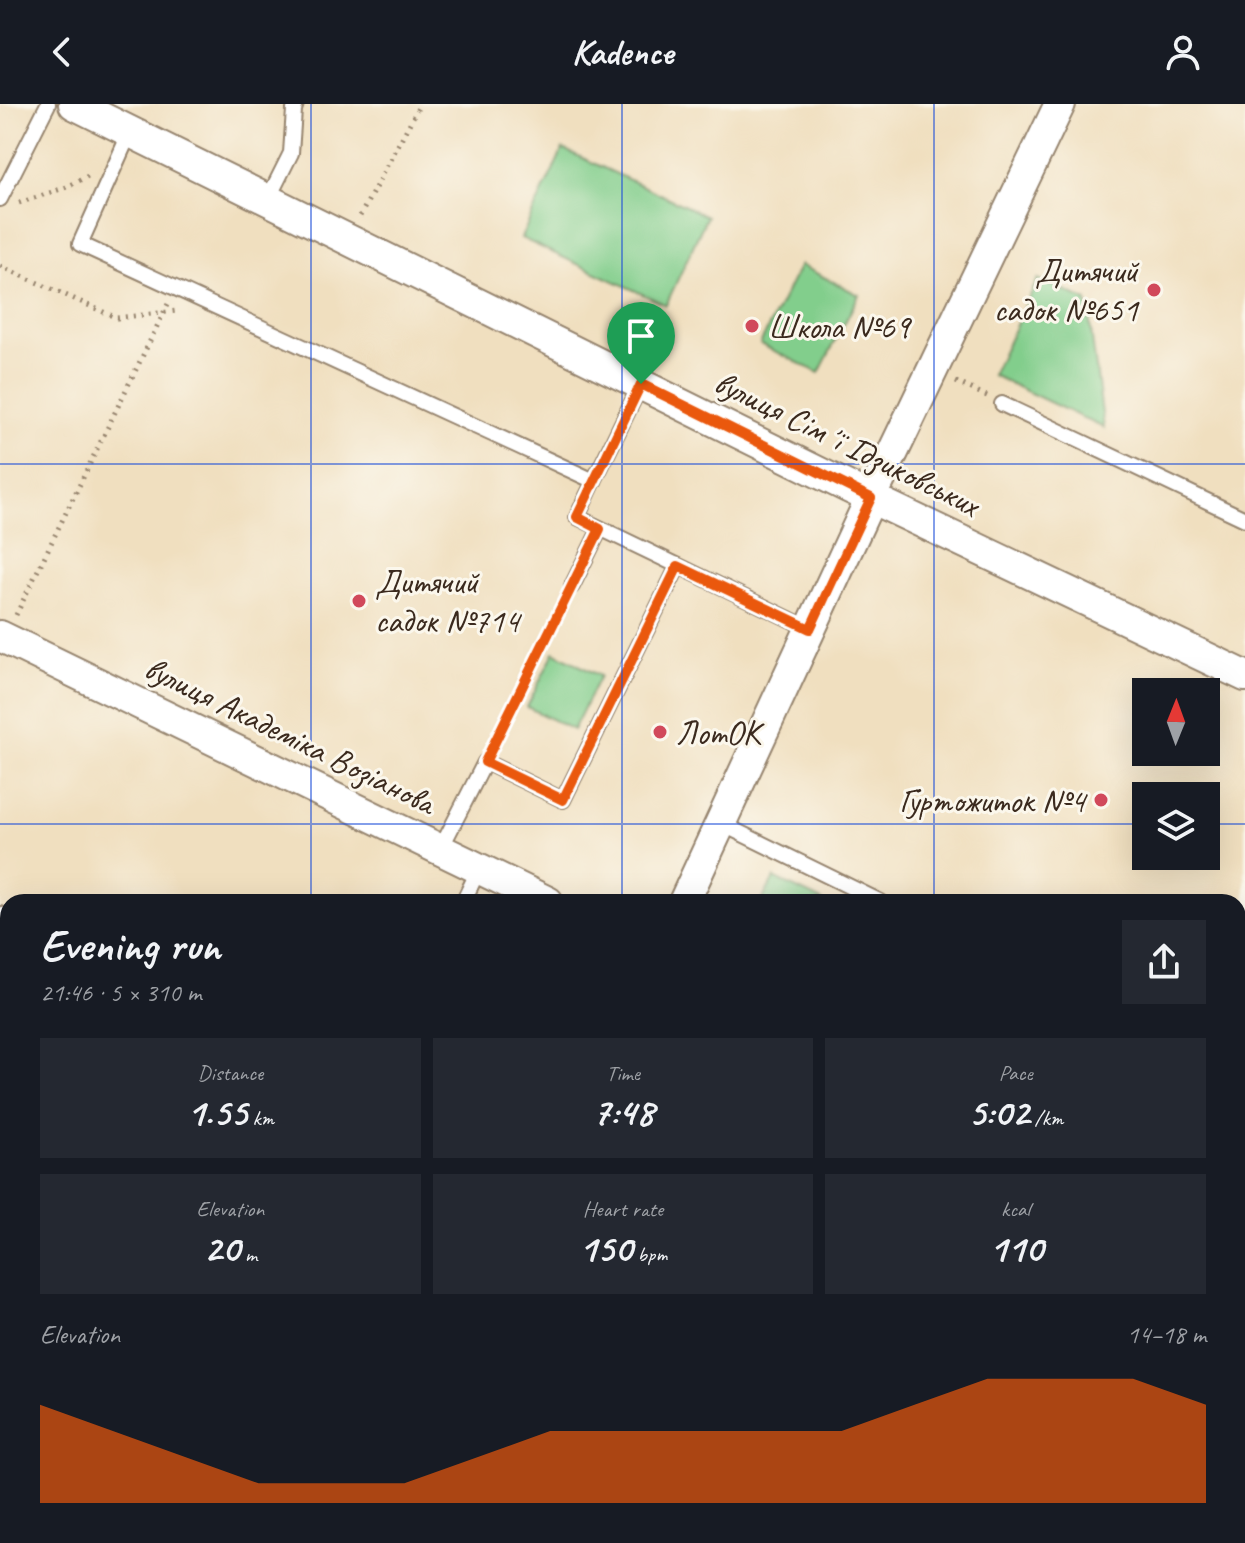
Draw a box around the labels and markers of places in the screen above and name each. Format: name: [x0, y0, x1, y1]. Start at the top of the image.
place label: Дитячий садок №651: [994, 249, 1140, 331]
marker: Дитячий садок №651: [1145, 281, 1163, 299]
pin: [607, 302, 675, 384]
place label: Школа №69: [768, 305, 913, 348]
marker: Школа №69: [743, 317, 761, 335]
place label: Дитячий садок №714: [375, 560, 523, 642]
marker: Дитячий садок №714: [350, 592, 368, 610]
place label: ЛотОК: [676, 711, 765, 754]
marker: ЛотОК: [651, 723, 669, 741]
place label: Гуртожиток №4: [899, 779, 1089, 822]
marker: Гуртожиток №4: [1092, 791, 1110, 809]

